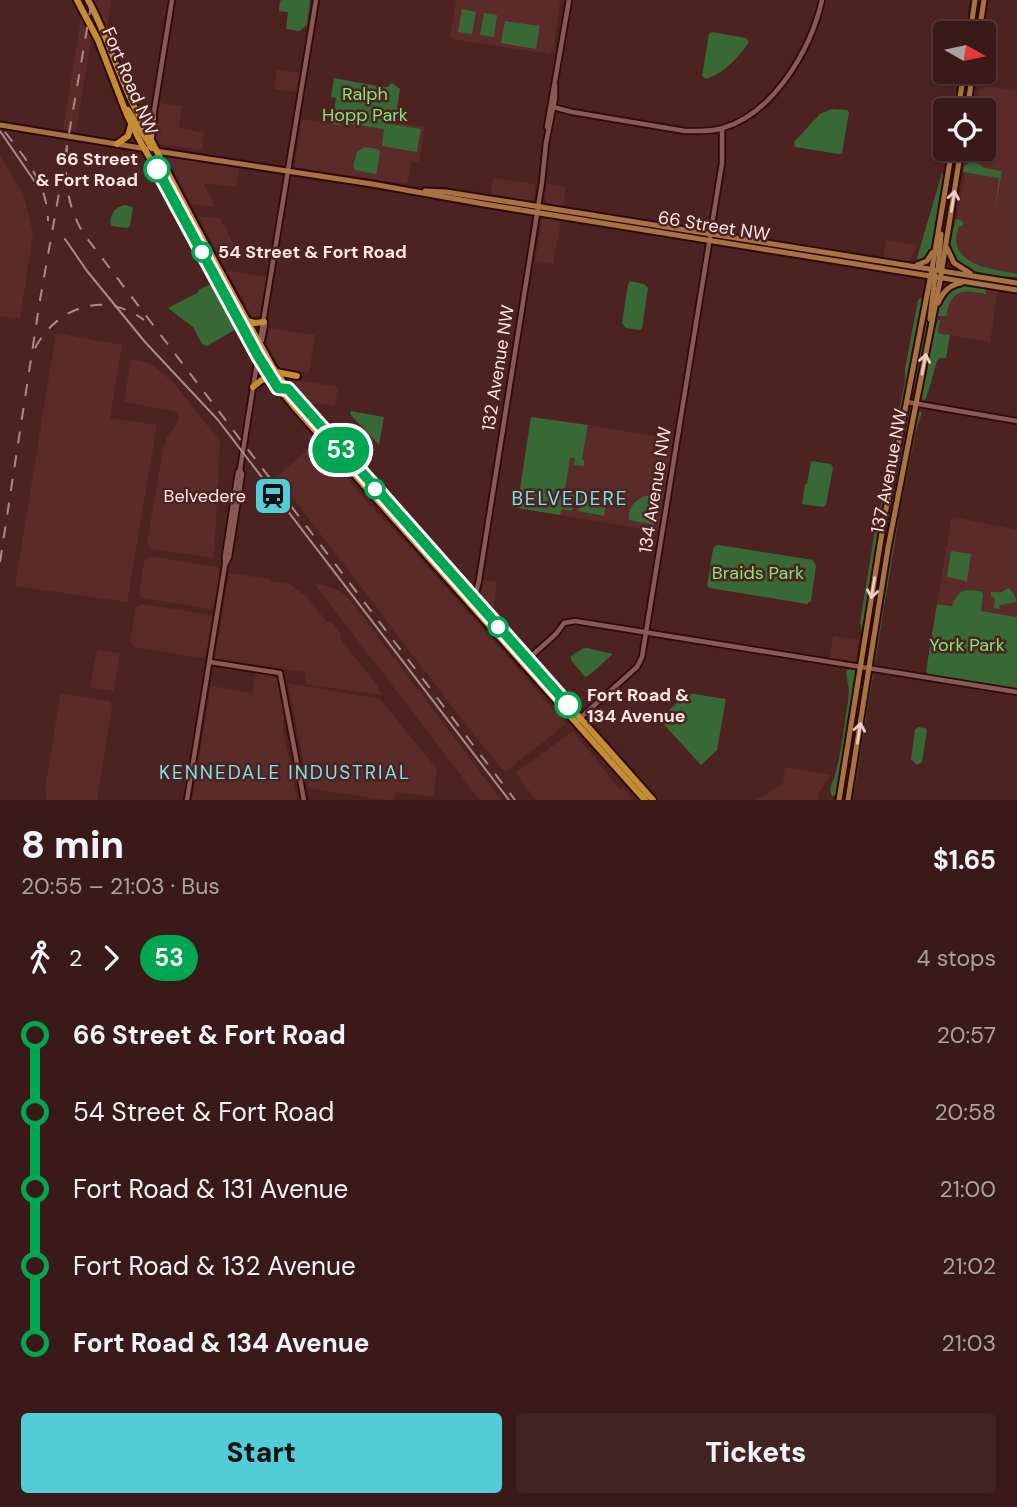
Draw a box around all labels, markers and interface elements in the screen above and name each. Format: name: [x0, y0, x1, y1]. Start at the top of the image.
north arrow: [933, 21, 996, 84]
map controls: [933, 21, 996, 161]
street label: Fort Road NW: [96, 23, 164, 139]
park label: Ralph Hopp Park: [322, 82, 408, 127]
button: locate: [933, 98, 996, 161]
place label: 66 Street & Fort Road: [36, 147, 138, 192]
marker: 66 Street & Fort Road: [144, 156, 170, 182]
one-way arrow: [947, 190, 960, 213]
street label: 66 Street NW: [656, 205, 772, 247]
place label: 54 Street & Fort Road: [218, 240, 407, 264]
marker: 54 Street & Fort Road: [192, 242, 212, 262]
street label: 132 Avenue NW: [476, 303, 520, 433]
one-way arrow: [917, 353, 931, 376]
street label: 137 Avenue NW: [865, 407, 913, 535]
street label: 134 Avenue NW: [633, 425, 677, 555]
line badge: 53: [310, 427, 372, 473]
text: 53: [326, 434, 356, 465]
station icon: Belvedere: [252, 475, 294, 517]
unlabelled marker: [365, 479, 385, 499]
place label: Belvedere: [164, 484, 246, 508]
district label: BELVEDERE: [511, 486, 629, 511]
park label: Braids Park: [712, 561, 804, 585]
one-way arrow: [866, 576, 879, 599]
unlabelled marker: [488, 617, 508, 637]
park label: York Park: [929, 633, 1005, 657]
place label: Fort Road & 134 Avenue: [587, 683, 689, 728]
marker: Fort Road & 134 Avenue: [555, 692, 581, 718]
one-way arrow: [852, 722, 865, 745]
district label: KENNEDALE INDUSTRIAL: [159, 760, 411, 785]
text: 8 min: [21, 820, 124, 870]
text: $1.65: [933, 843, 996, 877]
text: 20:55 – 21:03 · Bus: [21, 871, 220, 901]
icon: walk: [21, 939, 59, 977]
icon: forward: [92, 939, 130, 977]
text: 53: [154, 942, 184, 973]
text: 2: [69, 943, 82, 973]
text: 4 stops: [917, 943, 996, 973]
text: 66 Street & Fort Road: [73, 1018, 346, 1052]
text: 20:57: [937, 1020, 996, 1050]
text: 54 Street & Fort Road: [73, 1095, 334, 1129]
text: 20:58: [935, 1097, 996, 1127]
text: Fort Road & 131 Avenue: [73, 1172, 348, 1206]
text: 21:00: [939, 1174, 996, 1204]
text: Fort Road & 132 Avenue: [73, 1249, 356, 1283]
text: 21:02: [942, 1251, 996, 1281]
text: Fort Road & 134 Avenue: [73, 1326, 369, 1360]
text: 21:03: [942, 1328, 996, 1358]
button: Start: [21, 1413, 502, 1493]
button: Tickets: [516, 1413, 996, 1493]

